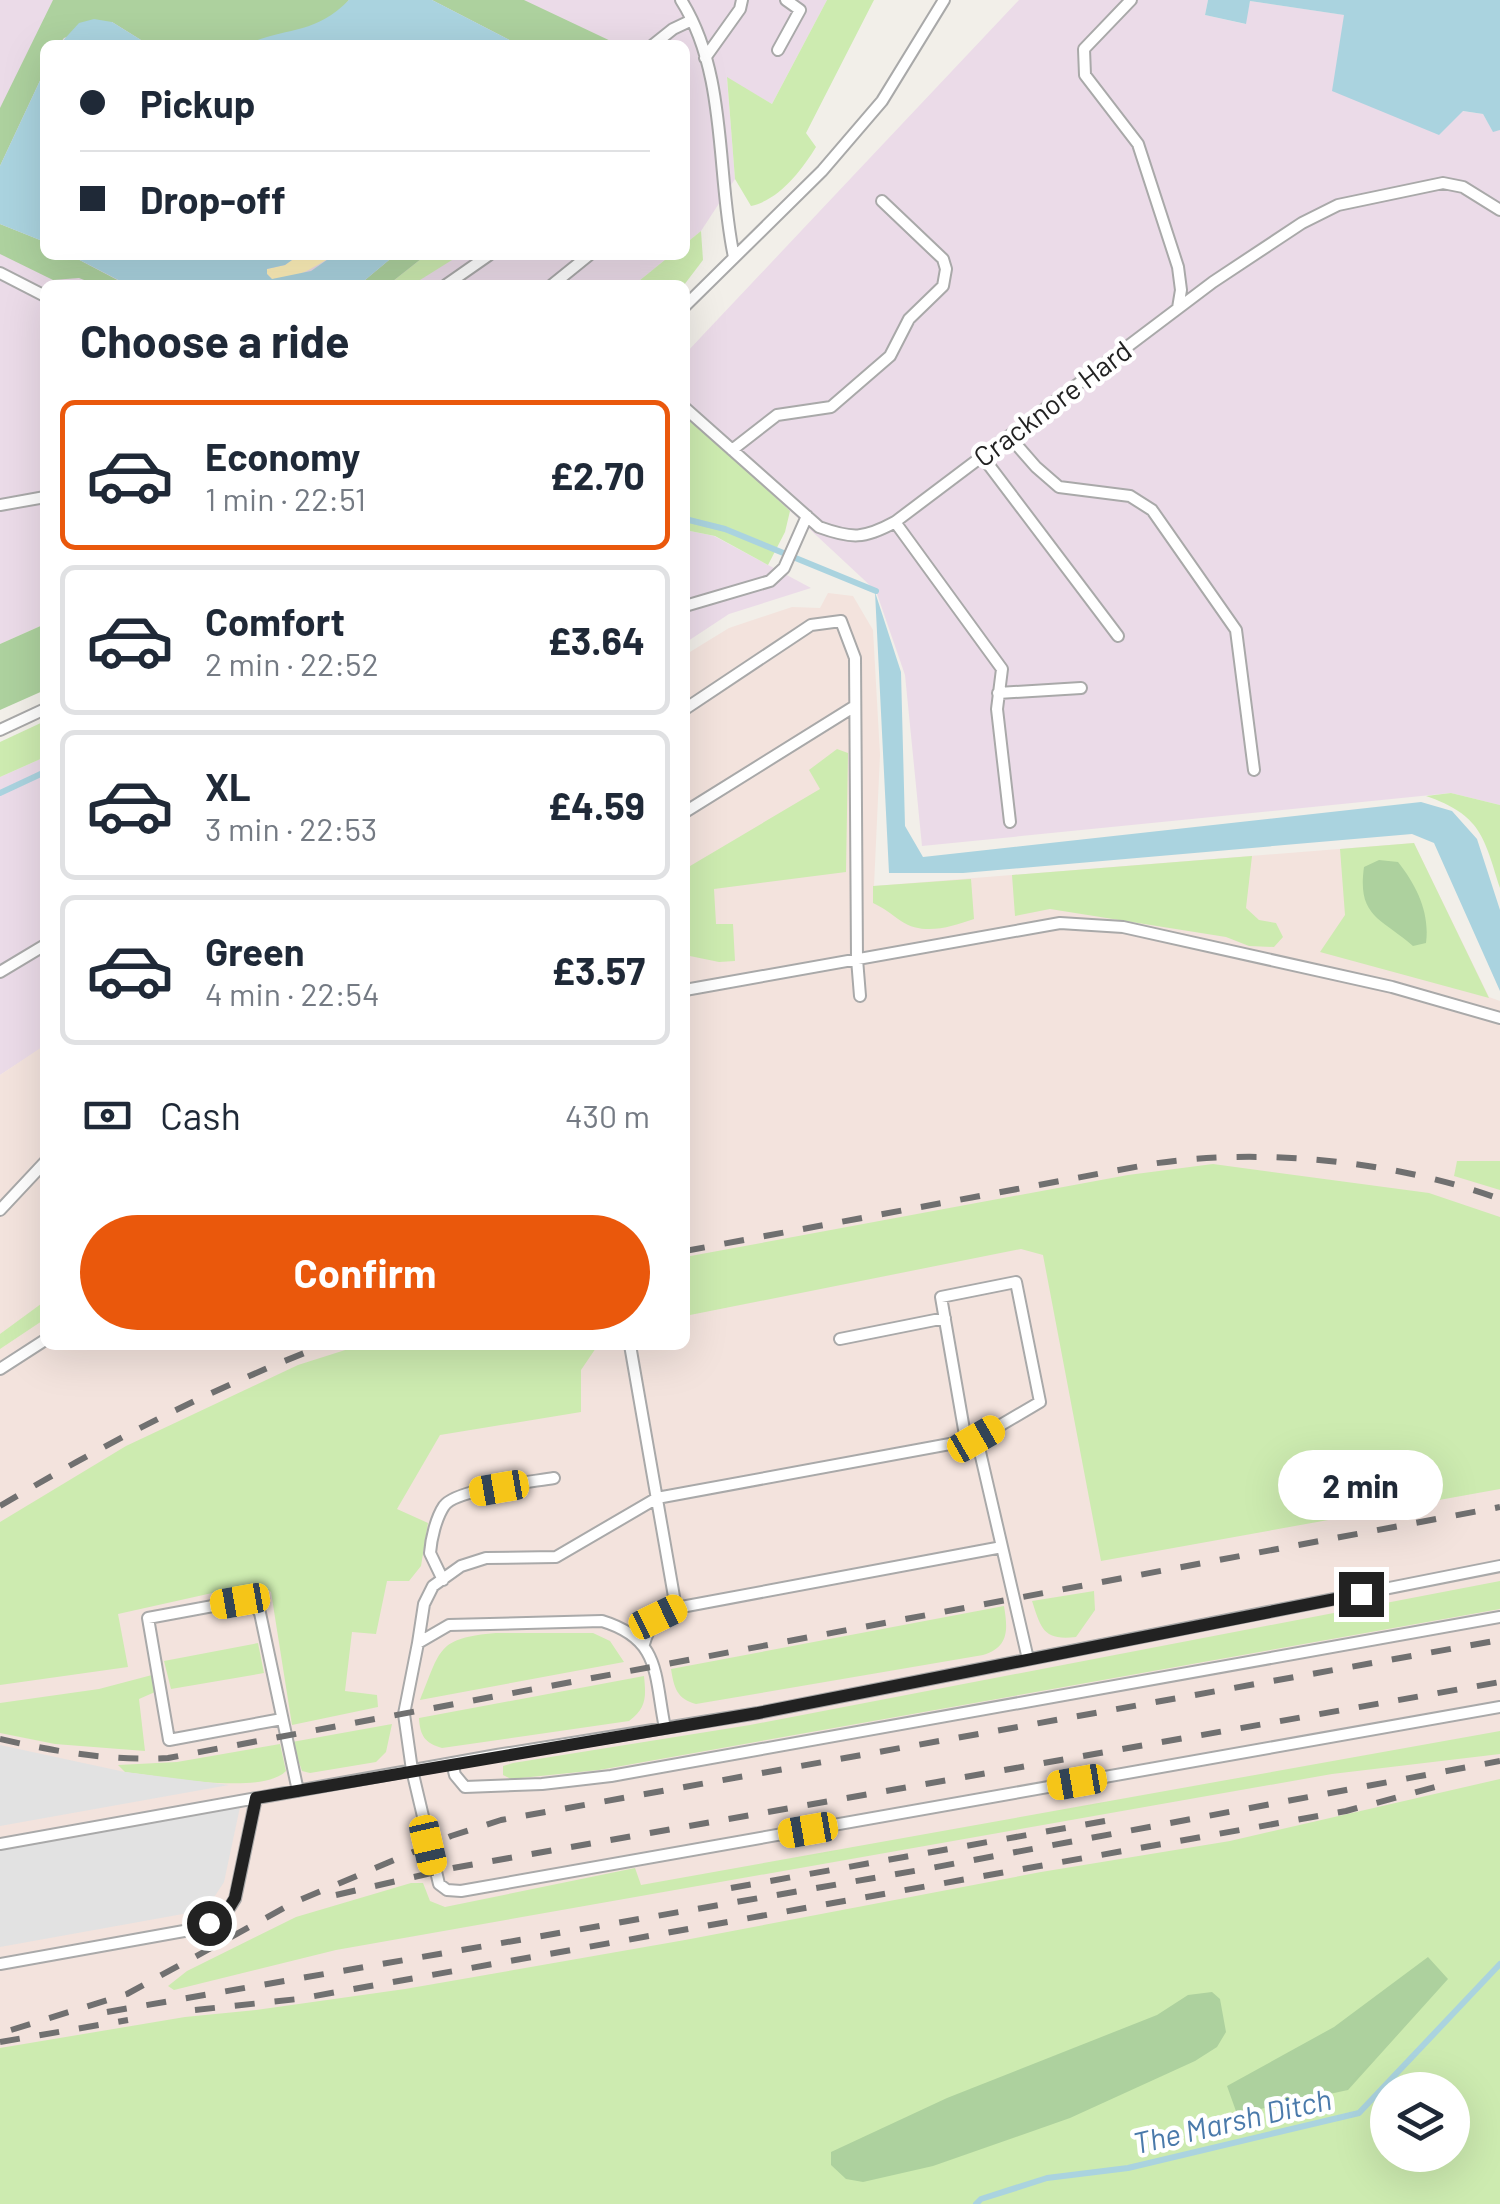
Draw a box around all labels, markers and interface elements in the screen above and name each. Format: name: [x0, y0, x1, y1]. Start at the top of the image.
text: Pickup: [140, 80, 255, 126]
text: Drop-off: [140, 176, 286, 222]
text: Choose a ride: [80, 313, 350, 367]
street label: Cracknore Hard: [966, 333, 1138, 473]
icon: car: [85, 430, 175, 520]
text: Economy: [205, 433, 360, 479]
text: £2.70: [550, 452, 645, 498]
text: 1 min · 22:51: [205, 479, 366, 517]
icon: car: [85, 595, 175, 685]
text: Comfort: [205, 598, 345, 644]
text: £3.64: [548, 617, 645, 663]
text: 2 min · 22:52: [205, 644, 379, 682]
icon: car: [85, 760, 175, 850]
text: XL: [205, 763, 251, 809]
text: £4.59: [548, 782, 645, 828]
text: 3 min · 22:53: [205, 809, 377, 847]
icon: car: [85, 925, 175, 1015]
text: Green: [205, 928, 305, 974]
text: £3.57: [552, 947, 645, 993]
text: 4 min · 22:54: [205, 974, 380, 1012]
icon: cash: [80, 1088, 135, 1143]
text: Cash: [160, 1092, 241, 1138]
text: 430 m: [565, 1096, 650, 1134]
button: Confirm: [80, 1215, 650, 1330]
car: [943, 1411, 1009, 1467]
callout: 2 min: [1278, 1449, 1444, 1519]
text: 2 min: [1322, 1466, 1399, 1504]
car: [467, 1468, 531, 1508]
route end: [1339, 1572, 1384, 1617]
car: [208, 1581, 272, 1621]
car: [624, 1590, 692, 1644]
car: [1045, 1762, 1109, 1802]
car: [776, 1810, 840, 1850]
car: [407, 1812, 449, 1878]
route start: [187, 1901, 232, 1946]
map controls: [1370, 2072, 1470, 2172]
button: layers: [1370, 2072, 1470, 2172]
water label: The Marsh Ditch: [1129, 2080, 1335, 2160]

